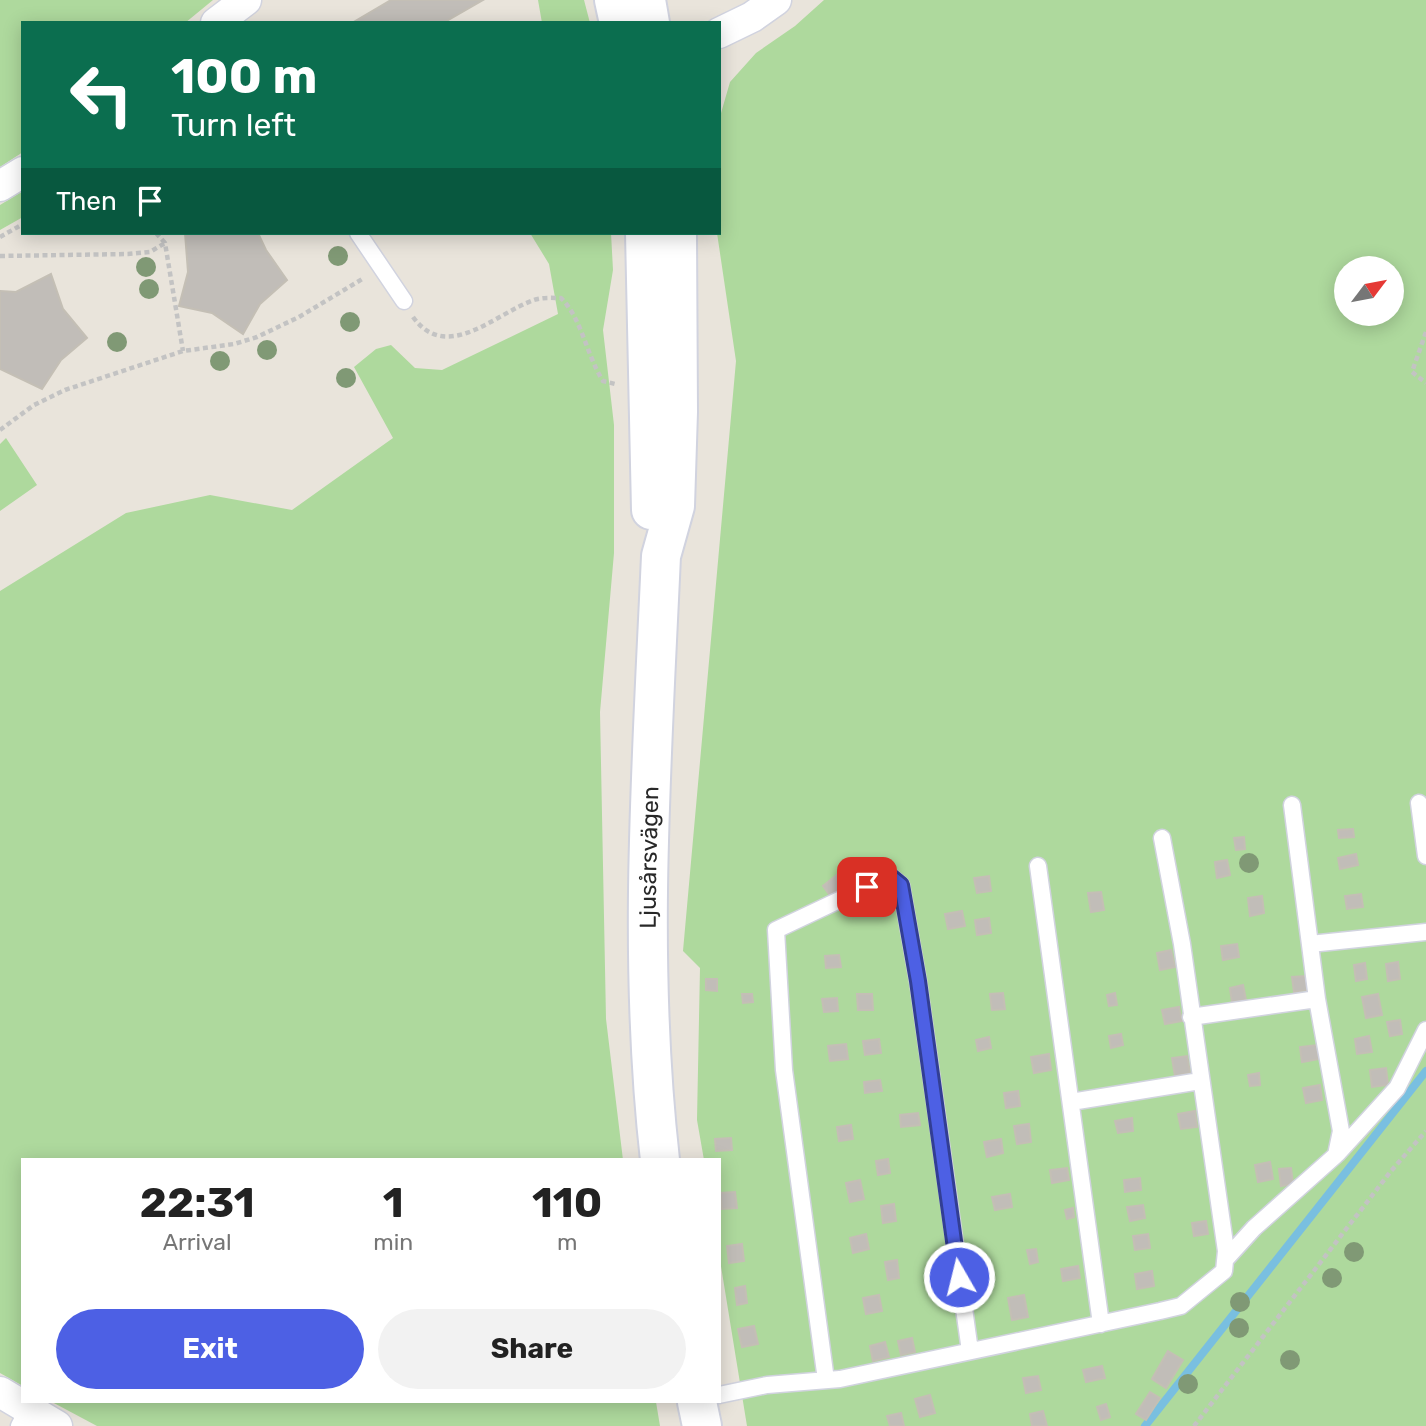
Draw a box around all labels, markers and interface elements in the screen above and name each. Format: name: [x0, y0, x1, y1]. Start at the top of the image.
text: 100 m: [171, 47, 317, 105]
icon: left: [56, 49, 147, 140]
text: Turn left: [171, 106, 296, 144]
icon: arrive: [131, 182, 169, 220]
text: Then: [56, 186, 117, 217]
north arrow: [1334, 256, 1404, 326]
map controls: [1334, 256, 1404, 326]
street label: Ljusårsvägen: [634, 786, 665, 929]
pin: [837, 857, 897, 917]
icon: arrive: [848, 868, 886, 906]
text: 22:31: [140, 1178, 255, 1228]
text: 1: [383, 1178, 404, 1228]
text: 110: [532, 1178, 602, 1228]
text: Arrival: [163, 1228, 232, 1256]
text: min: [373, 1228, 413, 1256]
text: m: [557, 1228, 577, 1256]
position arrow: [922, 1240, 996, 1314]
button: Exit: [56, 1309, 364, 1389]
button: Share: [378, 1309, 686, 1389]

